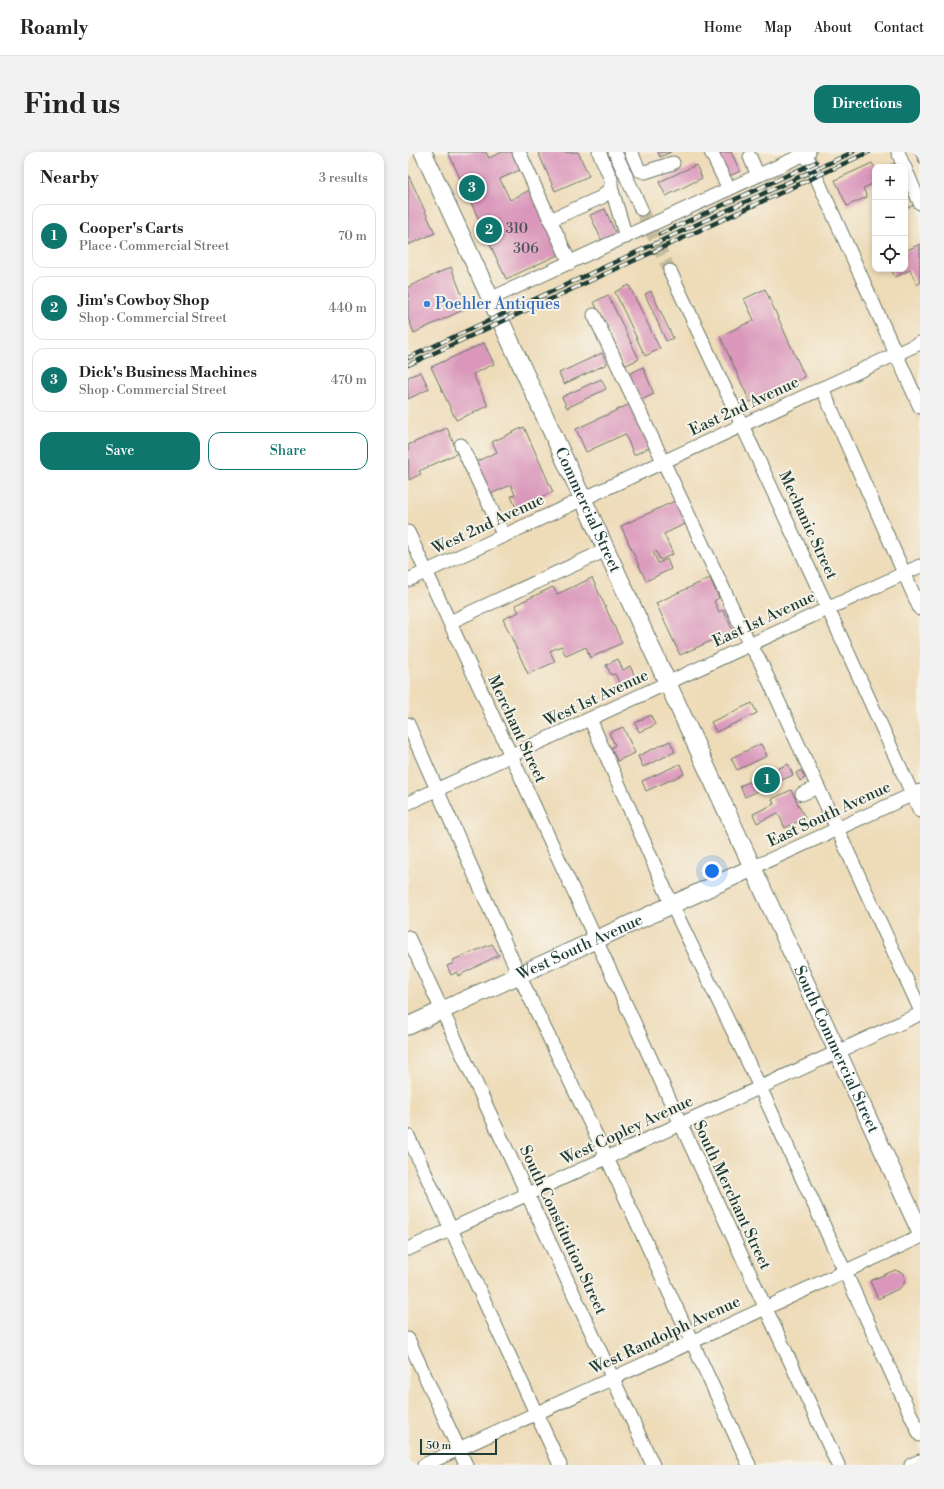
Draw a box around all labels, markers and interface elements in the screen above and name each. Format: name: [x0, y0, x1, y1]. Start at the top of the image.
text: Roamly: [20, 16, 88, 40]
text: Home: [704, 19, 742, 37]
text: Map: [764, 19, 792, 37]
text: About: [814, 19, 852, 37]
text: Contact: [874, 19, 924, 37]
button: Directions: [814, 85, 920, 123]
text: Find us: [24, 87, 120, 122]
map controls: [872, 164, 908, 272]
button: +: [872, 164, 908, 200]
text: Nearby: [40, 167, 99, 189]
text: 3 results: [319, 170, 368, 186]
pin: 3: [459, 173, 485, 203]
button: −: [872, 200, 908, 236]
pin: 2: [476, 215, 502, 245]
text: Cooper's Carts: [79, 219, 183, 238]
house number: 310: [506, 220, 528, 238]
text: 1: [51, 228, 57, 244]
text: 70 m: [338, 228, 367, 244]
button: locate: [872, 236, 908, 272]
text: Place · Commercial Street: [79, 238, 229, 254]
house number: 306: [513, 240, 539, 258]
text: Jim's Cowboy Shop: [79, 291, 209, 310]
place label: Poehler Antiques: [435, 294, 560, 314]
marker: Poehler Antiques: [422, 299, 432, 309]
text: 2: [50, 300, 58, 316]
text: 440 m: [329, 300, 367, 316]
text: Shop · Commercial Street: [79, 310, 227, 326]
text: Dick's Business Machines: [79, 363, 257, 382]
text: 3: [50, 372, 58, 388]
text: 470 m: [331, 372, 367, 388]
street label: East 2nd Avenue: [686, 372, 802, 440]
text: Shop · Commercial Street: [79, 382, 227, 398]
button: Save: [40, 432, 200, 470]
button: Share: [208, 432, 368, 470]
street label: Commercial Street: [550, 444, 625, 576]
street label: Mechanic Street: [774, 468, 842, 583]
street label: West 2nd Avenue: [428, 489, 547, 559]
street label: East 1st Avenue: [709, 586, 819, 652]
street label: West 1st Avenue: [539, 665, 652, 731]
street label: Merchant Street: [483, 672, 551, 786]
pin: 1: [754, 765, 780, 795]
street label: East South Avenue: [764, 777, 894, 851]
your location: [702, 861, 722, 881]
street label: West South Avenue: [513, 910, 646, 985]
street label: South Commercial Street: [789, 963, 884, 1136]
street label: West Copley Avenue: [557, 1091, 696, 1170]
street label: South Merchant Street: [689, 1117, 776, 1273]
street label: South Constitution Street: [515, 1142, 611, 1318]
street label: West Randolph Avenue: [585, 1291, 744, 1379]
scale bar: [420, 1437, 497, 1456]
text: 50 m: [426, 1439, 451, 1453]

